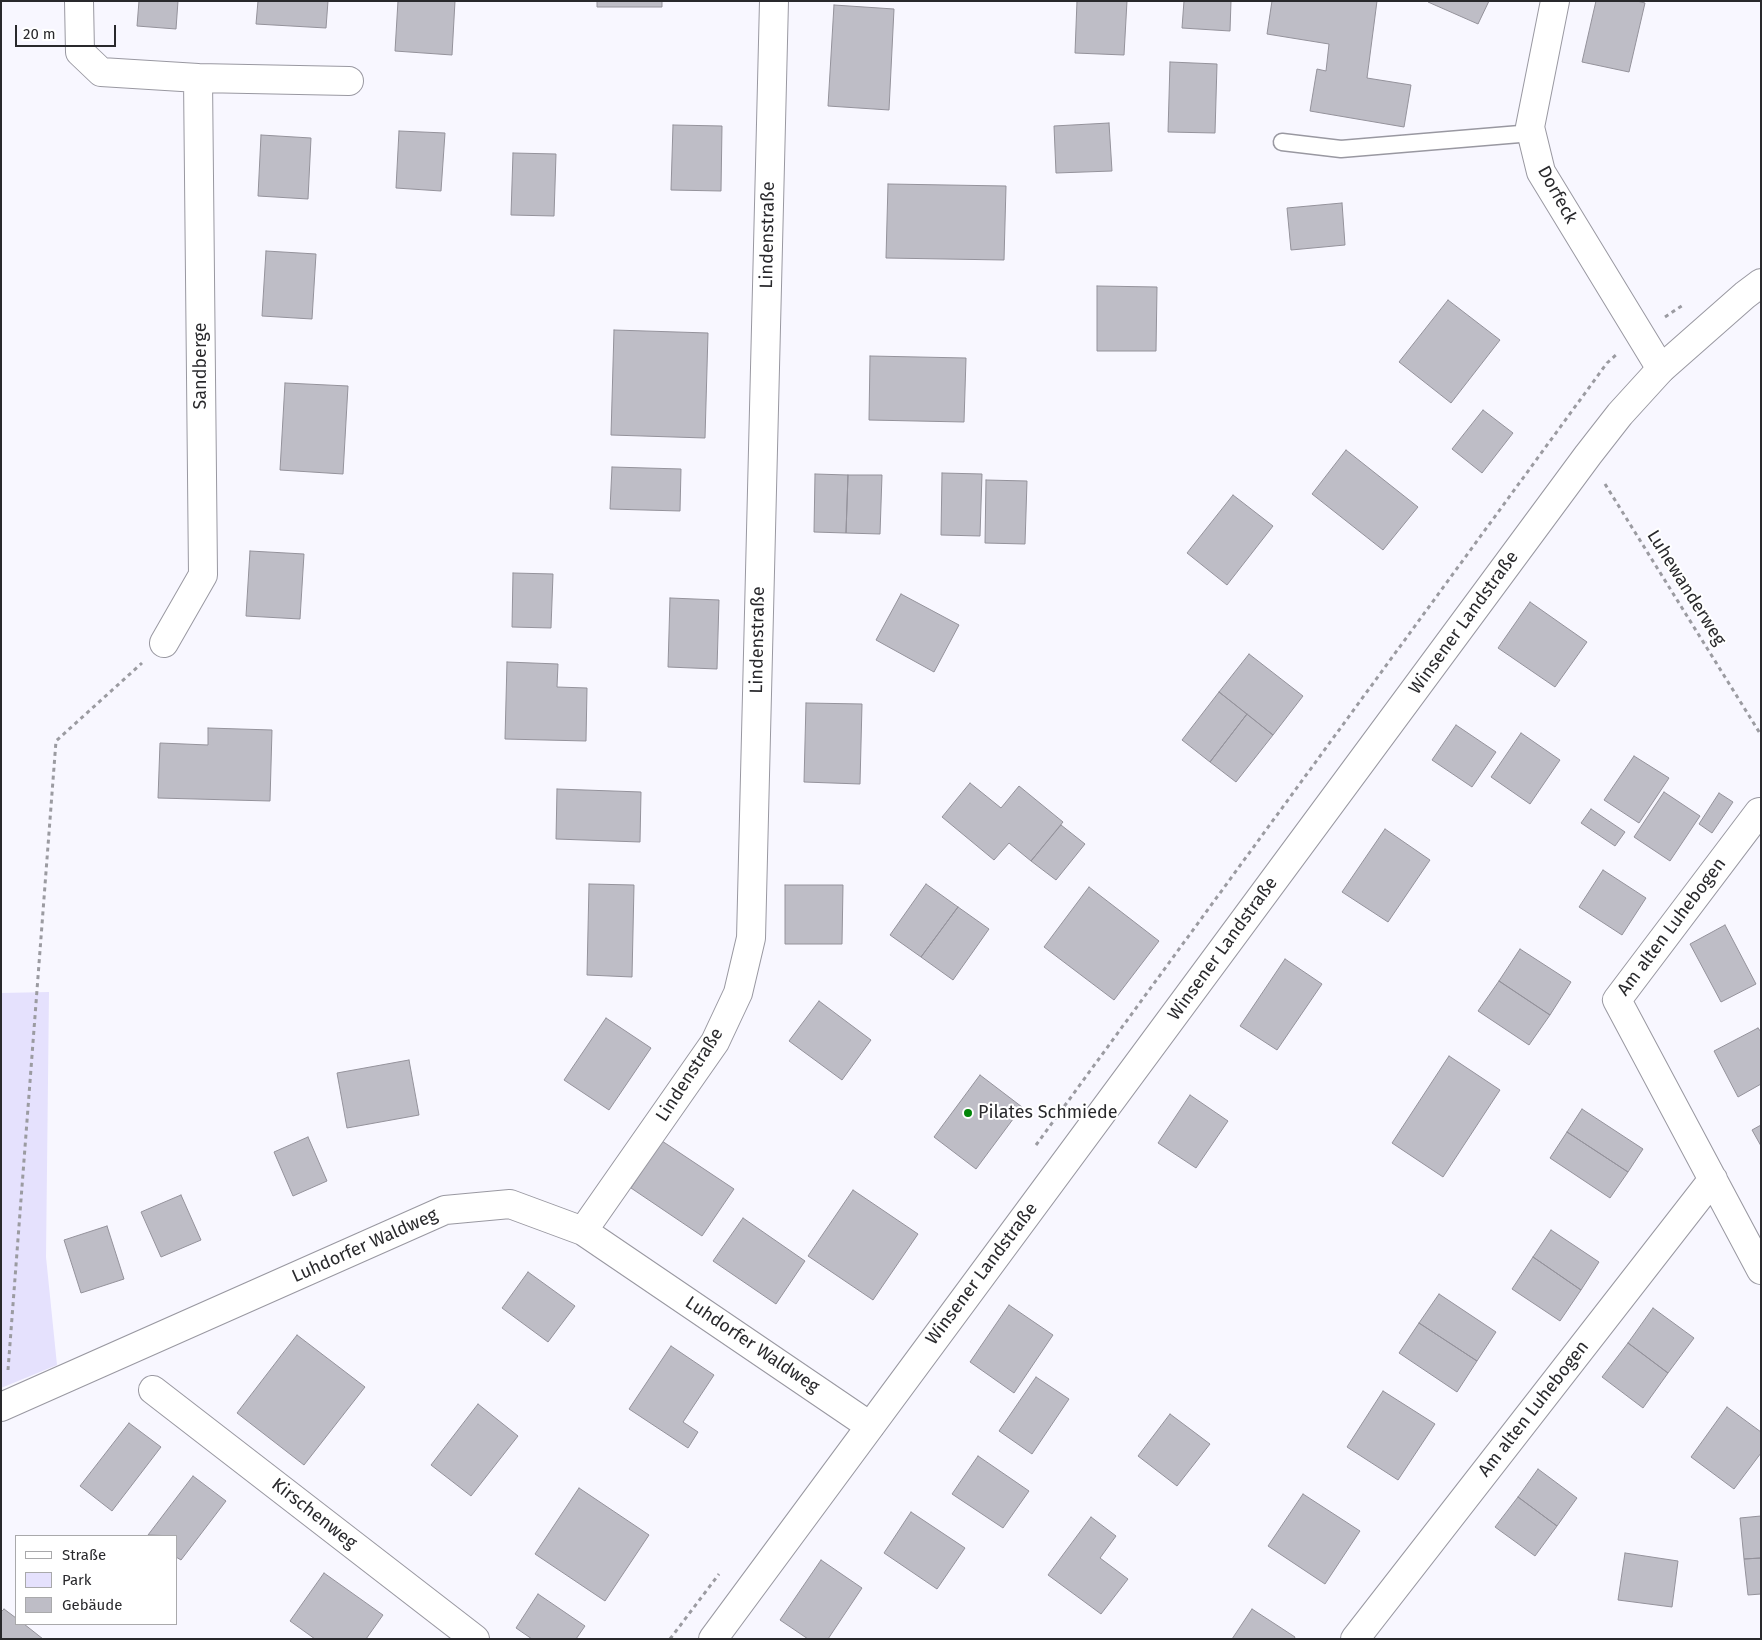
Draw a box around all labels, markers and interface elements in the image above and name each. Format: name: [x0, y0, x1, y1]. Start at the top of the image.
scale bar: [18, 15, 119, 47]
text: 20 m: [23, 25, 56, 43]
street label: Dorfeck: [1532, 162, 1582, 228]
street label: Lindenstraße: [756, 181, 780, 289]
street label: Sandberge: [190, 323, 212, 409]
street label: Luhewanderweg: [1642, 526, 1730, 650]
street label: Winsener Landstraße: [1405, 547, 1523, 699]
street label: Lindenstraße: [746, 586, 770, 694]
street label: Am alten Luhebogen: [1613, 854, 1731, 1000]
street label: Winsener Landstraße: [1164, 873, 1282, 1025]
street label: Lindenstraße: [652, 1024, 728, 1126]
place label: Pilates Schmiede: [978, 1102, 1118, 1124]
marker: Pilates Schmiede: [962, 1107, 974, 1119]
street label: Winsener Landstraße: [922, 1199, 1042, 1349]
street label: Luhdorfer Waldweg: [289, 1204, 441, 1288]
street label: Luhdorfer Waldweg: [681, 1292, 823, 1398]
street label: Am alten Luhebogen: [1474, 1337, 1594, 1481]
street label: Kirschenweg: [267, 1474, 361, 1554]
legend: [15, 1535, 178, 1625]
text: Straße: [62, 1546, 106, 1564]
text: Park: [62, 1571, 92, 1589]
text: Gebäude: [62, 1596, 122, 1614]

